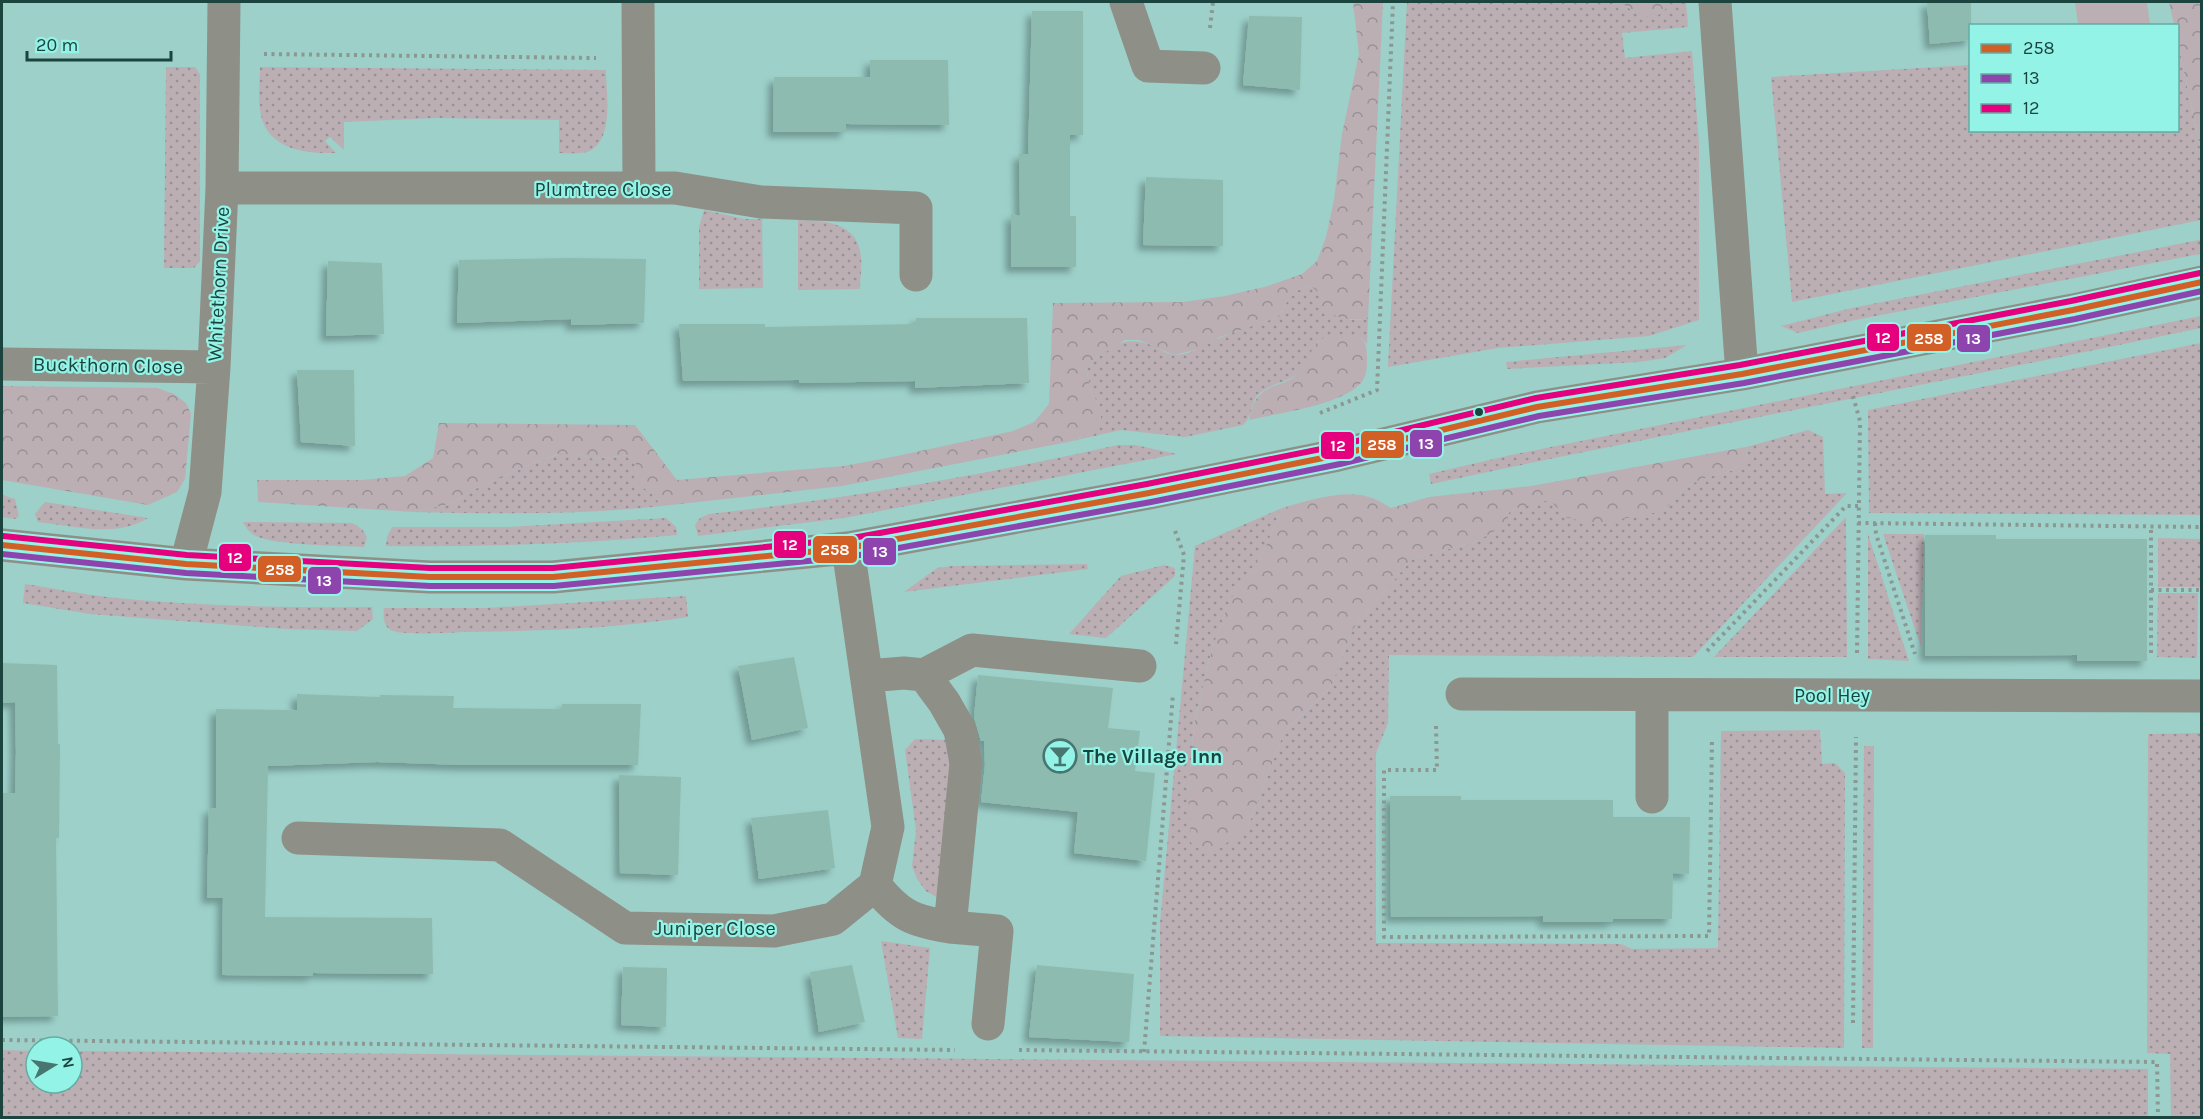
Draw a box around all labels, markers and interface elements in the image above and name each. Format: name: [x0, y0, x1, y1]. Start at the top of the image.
scale bar: [27, 24, 171, 62]
legend: [1969, 24, 2179, 132]
text: 20 m: [36, 34, 78, 56]
text: 258: [2023, 37, 2055, 59]
text: 13: [2023, 67, 2040, 89]
text: 12: [2023, 97, 2039, 119]
street label: Plumtree Close: [534, 178, 672, 201]
street label: Whitethorn Drive: [203, 206, 234, 362]
line badge: 12: [1866, 323, 1900, 352]
line badge: 258: [1906, 323, 1952, 352]
line badge: 13: [1956, 324, 1991, 353]
text: 12: [1875, 328, 1891, 347]
text: 258: [1914, 329, 1944, 348]
text: 13: [1965, 329, 1981, 348]
street label: Buckthorn Close: [33, 353, 183, 378]
unlabelled marker: [1473, 406, 1485, 418]
line badge: 13: [1409, 429, 1443, 458]
line badge: 258: [1360, 430, 1405, 459]
line badge: 12: [1320, 431, 1355, 460]
text: 13: [1418, 434, 1434, 453]
text: 258: [1367, 435, 1397, 454]
text: 12: [1330, 436, 1346, 455]
line badge: 12: [773, 530, 807, 559]
text: 12: [782, 535, 798, 554]
line badge: 258: [812, 535, 858, 564]
line badge: 13: [862, 537, 897, 566]
text: 258: [820, 540, 850, 559]
text: 13: [872, 542, 888, 561]
line badge: 12: [218, 543, 252, 572]
text: 12: [227, 548, 243, 567]
line badge: 258: [257, 555, 302, 583]
text: 258: [265, 560, 295, 579]
line badge: 13: [307, 566, 342, 595]
text: 13: [316, 571, 332, 590]
street label: Pool Hey: [1794, 684, 1870, 707]
bar icon: The Village Inn: [1042, 738, 1078, 774]
place label: The Village Inn: [1083, 745, 1223, 768]
street label: Juniper Close: [654, 917, 776, 940]
north arrow: [24, 1035, 84, 1095]
text: N: [58, 1055, 79, 1070]

